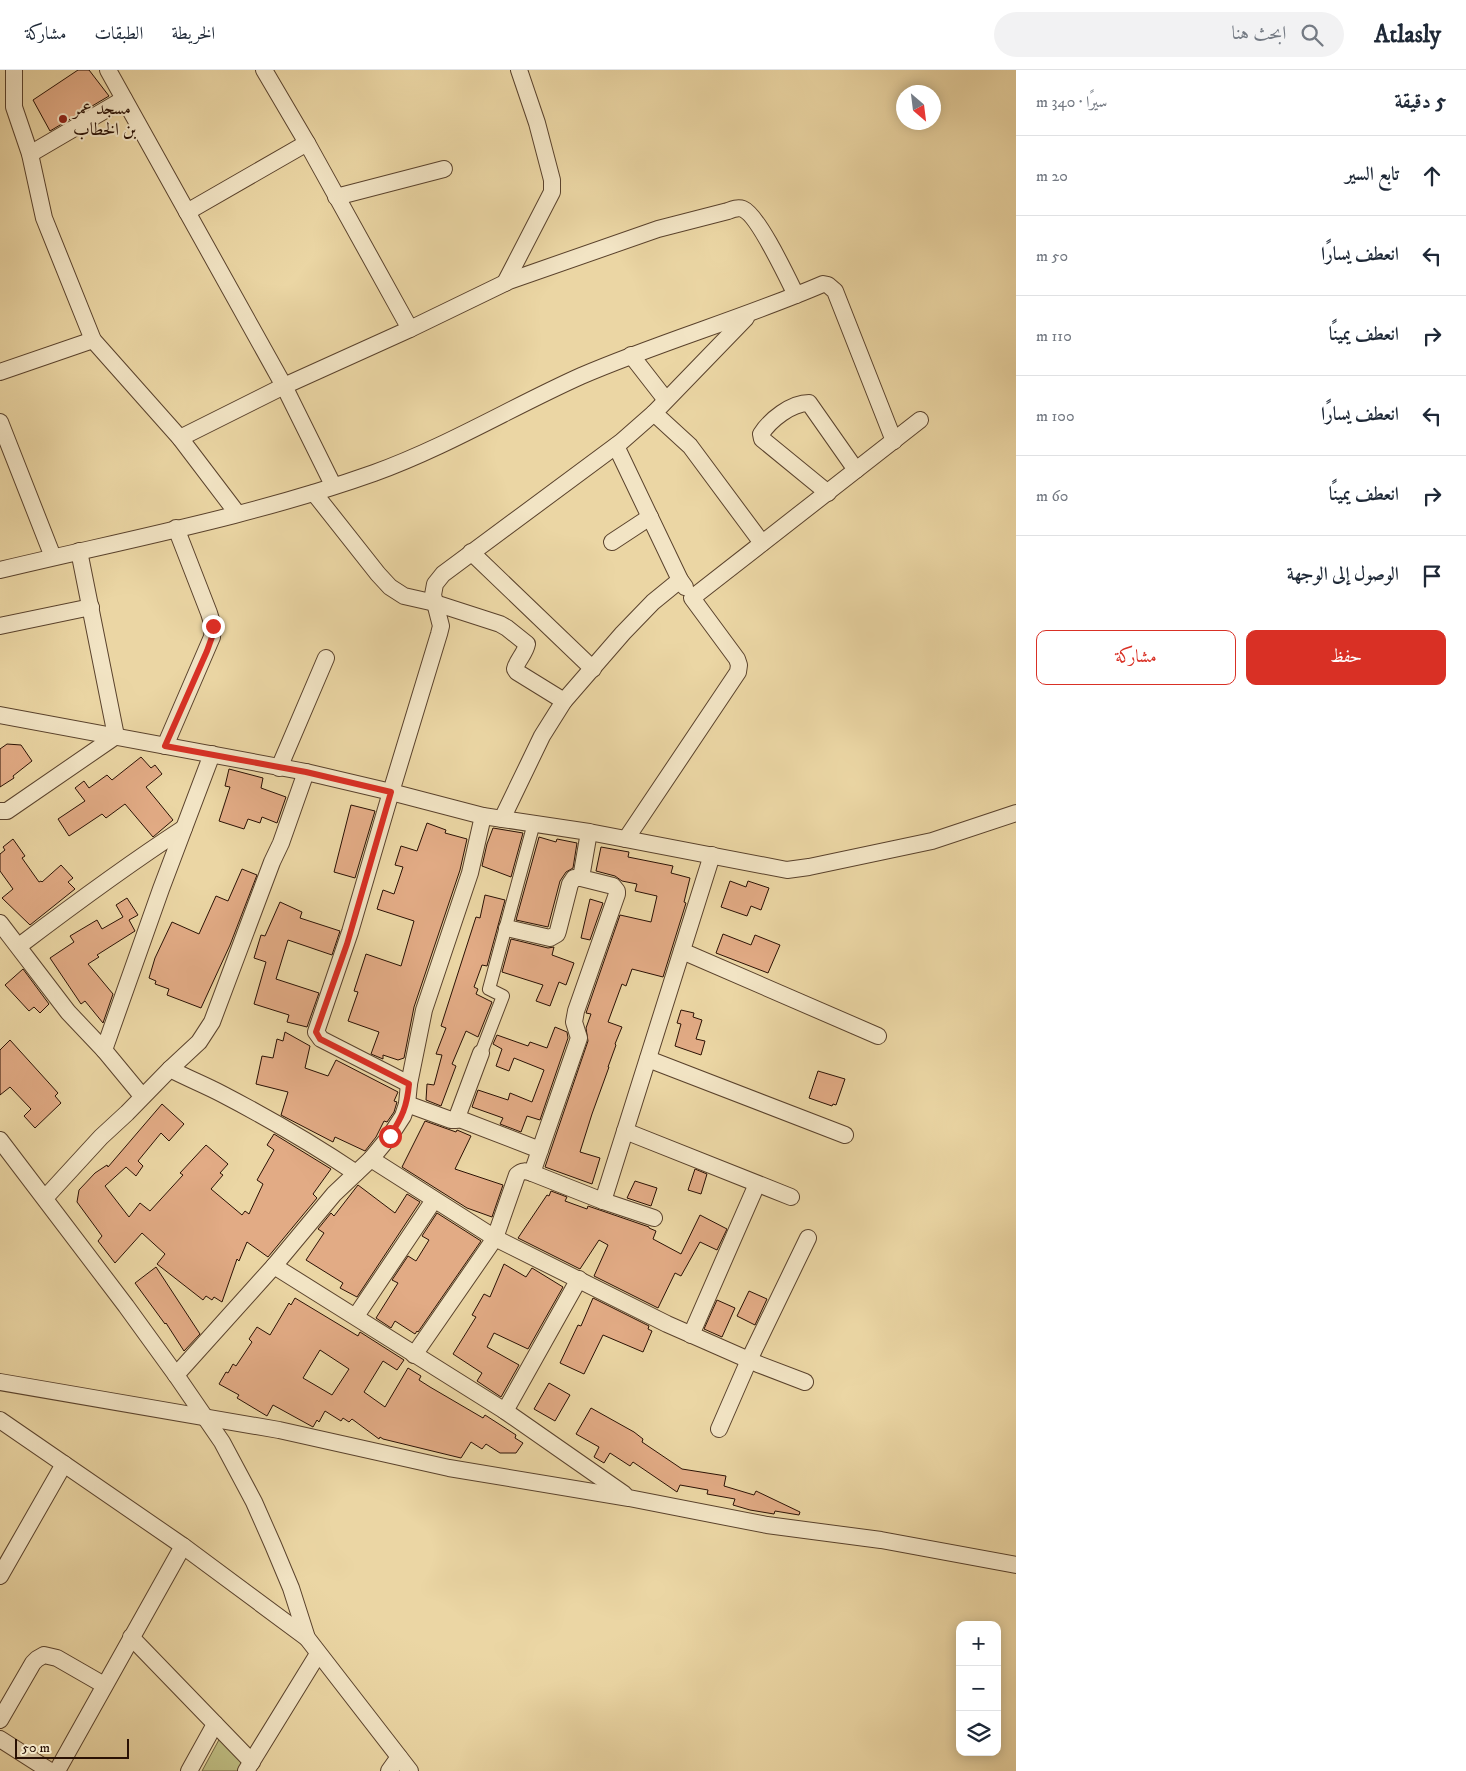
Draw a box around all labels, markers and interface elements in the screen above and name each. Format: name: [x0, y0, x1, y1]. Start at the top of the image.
search box: [994, 12, 1344, 57]
text: Atlasly: [1374, 20, 1441, 50]
icon: search: [1298, 21, 1326, 49]
text: ابحث هنا: [1232, 22, 1286, 45]
text: مشاركة: [25, 23, 66, 45]
text: الطبقات: [94, 23, 143, 45]
text: الخريطة: [171, 23, 215, 45]
north arrow: [896, 85, 941, 130]
text: 5 دقيقة: [1394, 89, 1446, 115]
text: سيرًا · 340 m: [1036, 92, 1107, 112]
place label: مسجد عمر بن الخطاب: [71, 98, 137, 141]
marker: مسجد عمر بن الخطاب: [57, 113, 69, 125]
icon: ahead: [1418, 162, 1446, 190]
text: تابع السير: [1345, 163, 1399, 186]
text: 20 m: [1036, 166, 1068, 186]
icon: left: [1418, 242, 1446, 270]
text: انعطف يسارًا: [1321, 243, 1399, 266]
text: 50 m: [1036, 246, 1068, 266]
icon: right: [1418, 322, 1446, 350]
text: انعطف يمينًا: [1329, 323, 1399, 346]
text: 110 m: [1036, 326, 1072, 346]
icon: left: [1418, 402, 1446, 430]
text: انعطف يسارًا: [1321, 403, 1399, 426]
text: 100 m: [1036, 406, 1075, 426]
icon: right: [1418, 482, 1446, 510]
text: انعطف يمينًا: [1329, 483, 1399, 506]
text: 60 m: [1036, 486, 1068, 506]
icon: arrive: [1418, 562, 1446, 590]
text: الوصول إلى الوجهة: [1287, 563, 1399, 586]
route end: [202, 615, 225, 638]
button: مشاركة: [1036, 630, 1236, 685]
button: حفظ: [1246, 630, 1446, 685]
route start: [379, 1125, 402, 1148]
map controls: [956, 1621, 1001, 1756]
button: +: [956, 1621, 1001, 1666]
button: −: [956, 1666, 1001, 1711]
button: layers: [956, 1711, 1001, 1756]
scale bar: [15, 1736, 129, 1759]
text: 50 m: [22, 1739, 50, 1757]

